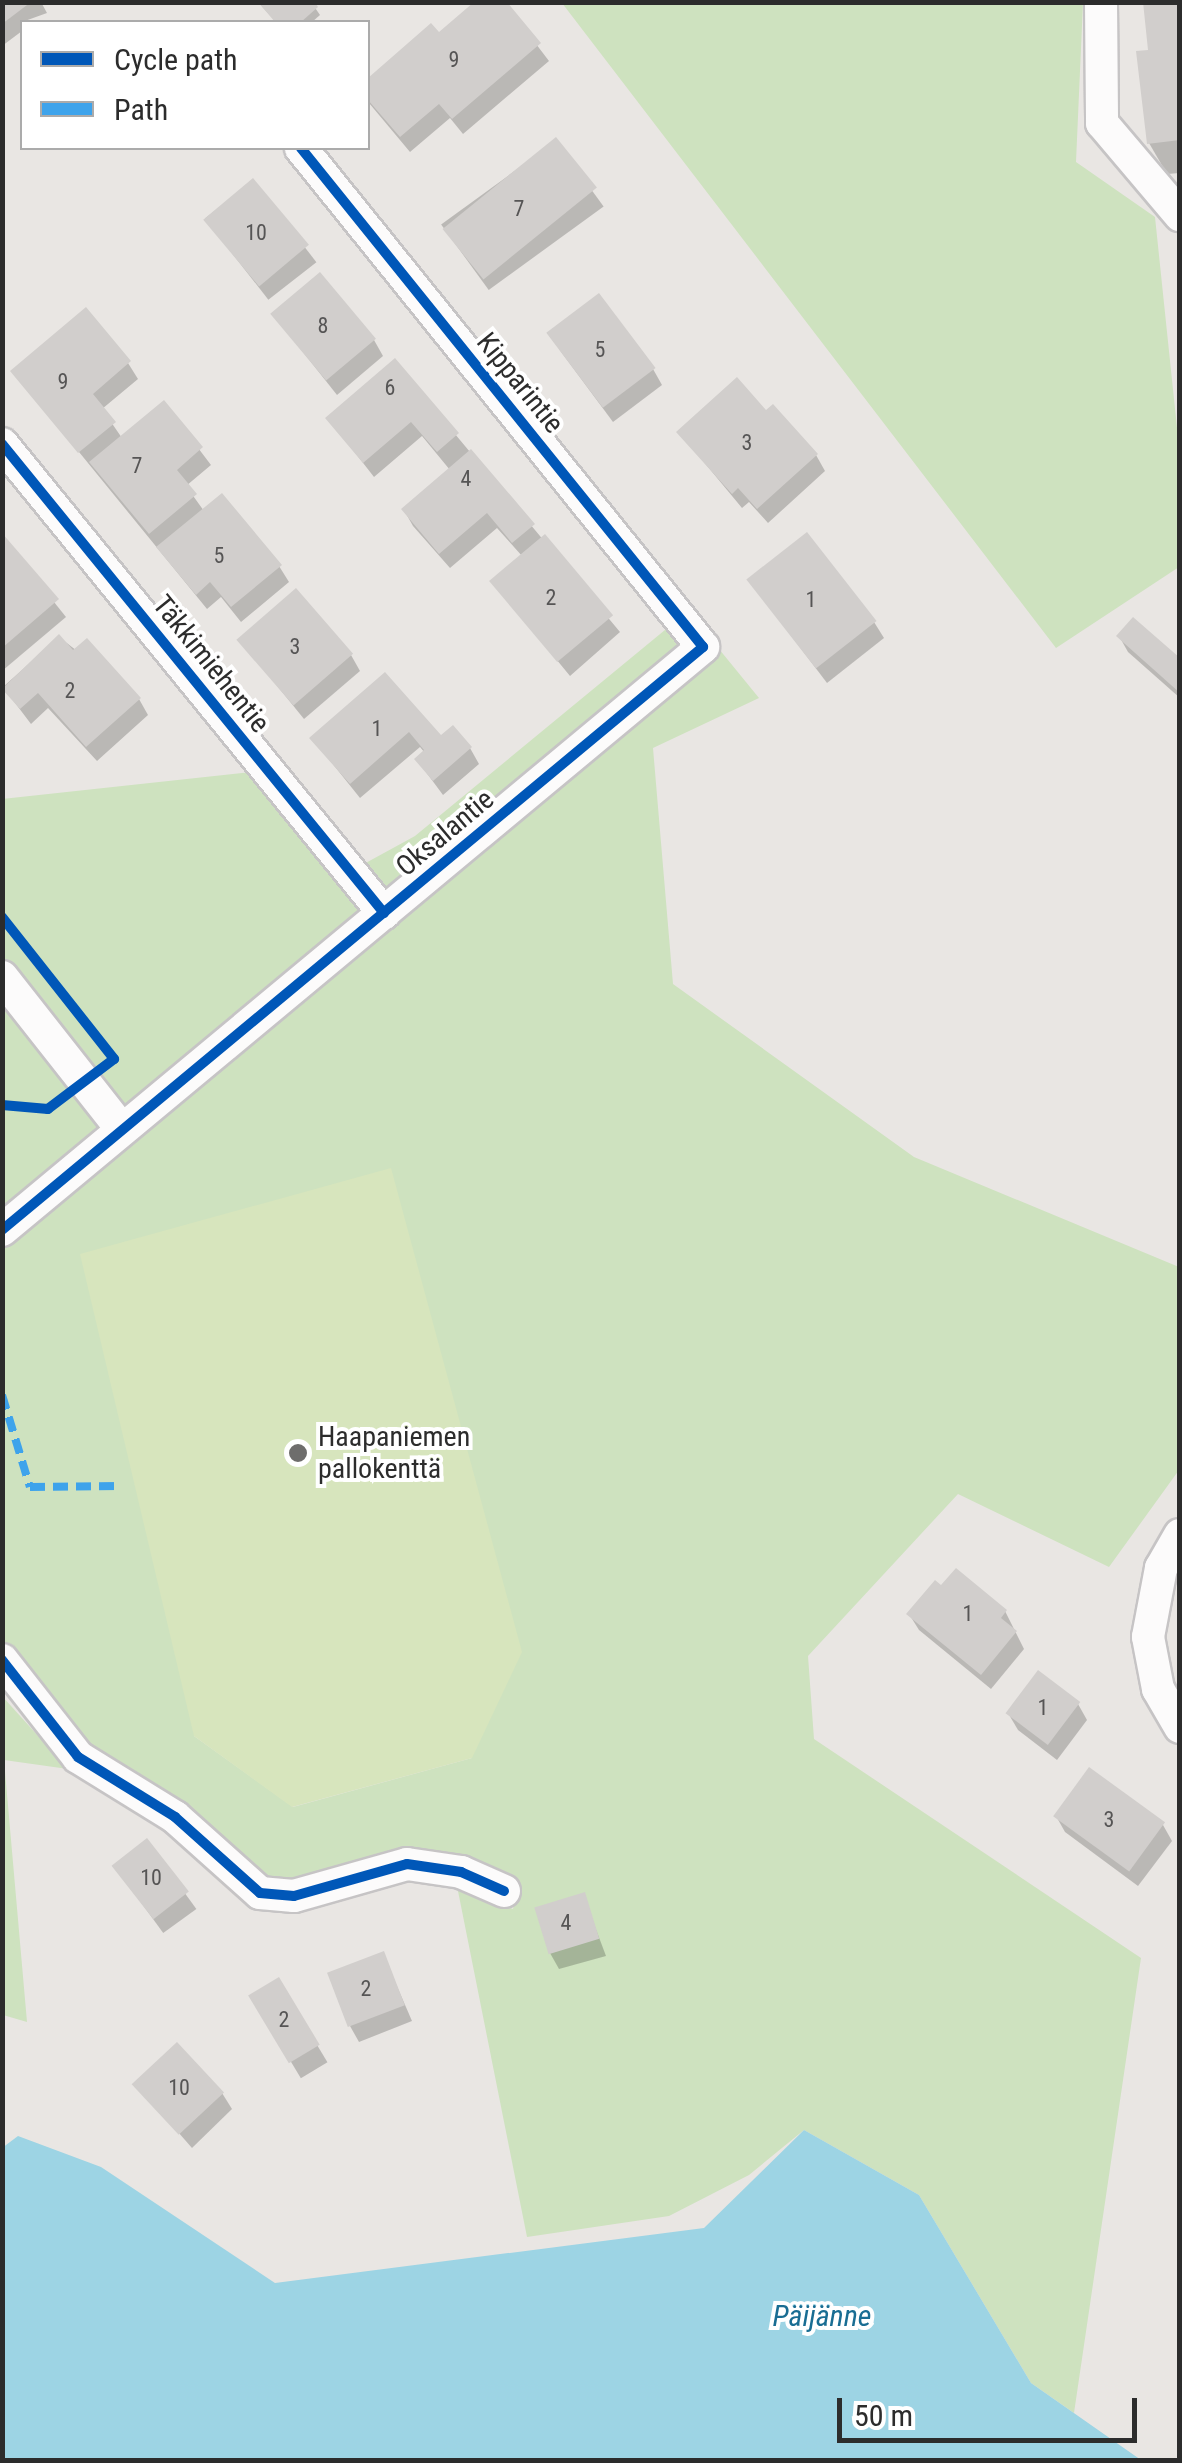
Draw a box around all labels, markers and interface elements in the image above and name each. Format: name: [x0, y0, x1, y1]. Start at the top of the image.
legend: [20, 20, 370, 150]
text: Cycle path: [114, 42, 238, 77]
house number: 9: [449, 47, 459, 73]
text: Path: [114, 92, 168, 127]
house number: 7: [514, 196, 524, 222]
house number: 10: [245, 220, 267, 246]
house number: 8: [318, 313, 328, 339]
street label: Kipparintie: [469, 326, 571, 440]
house number: 5: [595, 337, 605, 363]
house number: 9: [58, 369, 68, 395]
house number: 6: [385, 375, 395, 401]
house number: 3: [742, 430, 752, 456]
house number: 7: [132, 453, 142, 479]
house number: 4: [461, 466, 471, 492]
house number: 5: [214, 543, 224, 569]
house number: 2: [546, 585, 556, 611]
house number: 1: [806, 587, 816, 613]
street label: Täkkimiehentie: [145, 589, 277, 739]
house number: 3: [290, 634, 300, 660]
house number: 2: [65, 678, 75, 704]
house number: 1: [372, 716, 382, 742]
street label: Oksalantie: [389, 783, 501, 883]
place label: Haapaniemen pallokenttä: [318, 1420, 470, 1486]
marker: Haapaniemen pallokenttä: [287, 1442, 309, 1464]
house number: 1: [963, 1601, 973, 1627]
house number: 1: [1038, 1695, 1048, 1721]
house number: 3: [1104, 1807, 1114, 1833]
house number: 10: [140, 1865, 162, 1891]
house number: 4: [561, 1910, 571, 1936]
house number: 2: [361, 1976, 371, 2002]
house number: 2: [279, 2007, 289, 2033]
house number: 10: [168, 2075, 190, 2101]
water label: Päijänne: [773, 2298, 871, 2334]
scale bar: [842, 2378, 1142, 2440]
text: 50 m: [854, 2398, 913, 2433]

